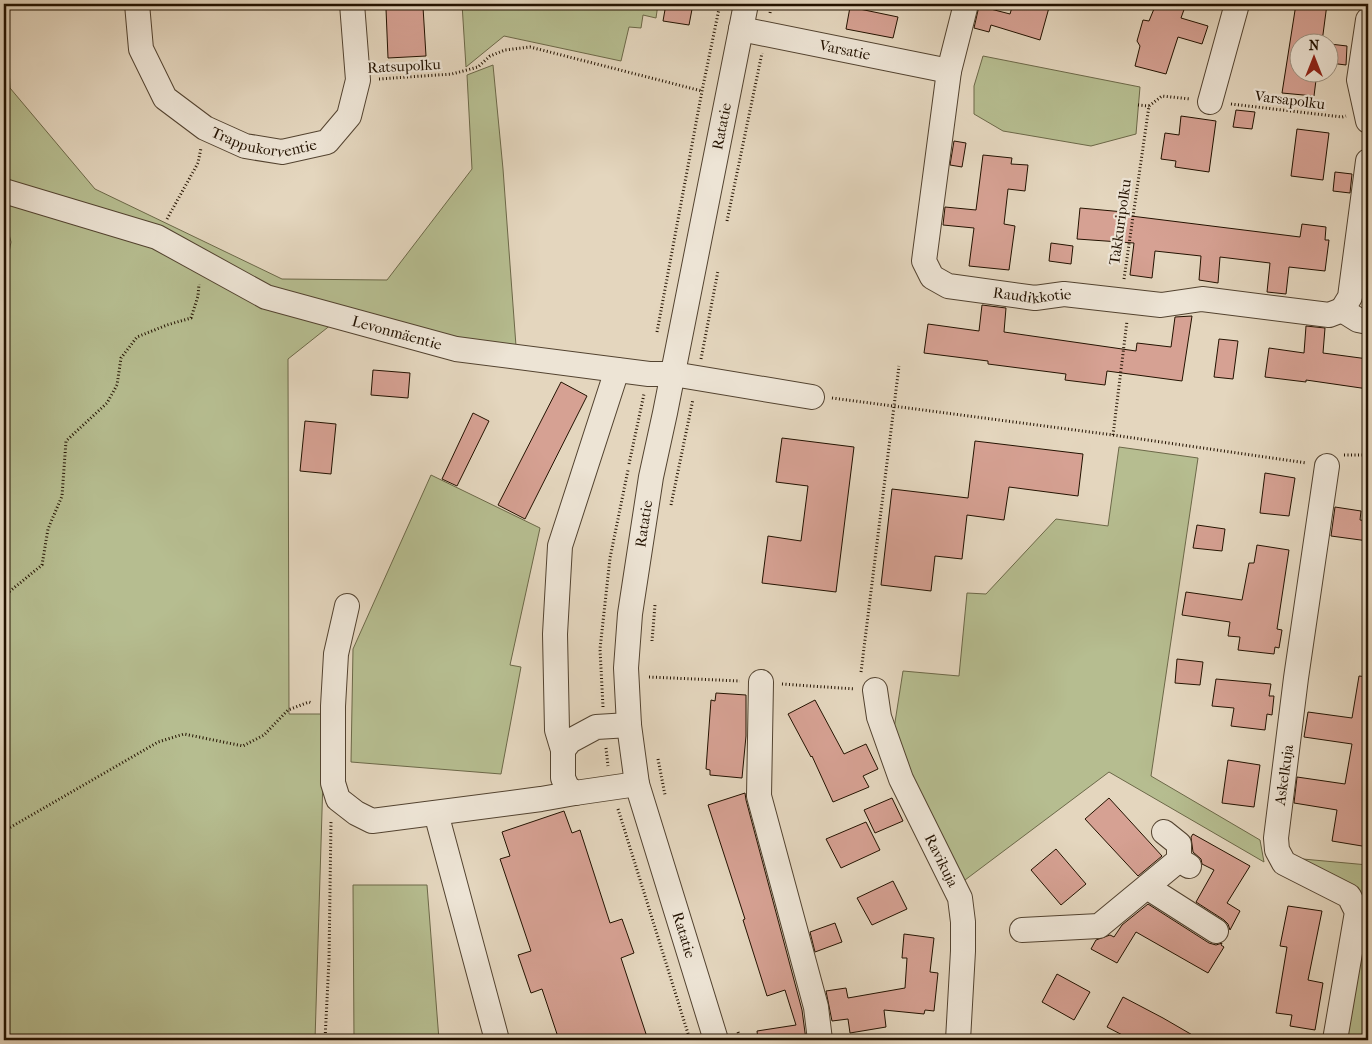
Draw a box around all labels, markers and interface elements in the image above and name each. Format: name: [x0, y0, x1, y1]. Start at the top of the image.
north arrow: [1290, 32, 1340, 82]
street label: Varsatie: [817, 36, 873, 64]
text: N: [1309, 37, 1320, 54]
street label: Ratsupolku: [367, 55, 442, 77]
street label: Varsapolku: [1253, 87, 1327, 113]
street label: Ratatie: [708, 101, 735, 151]
street label: Trappukorventie: [208, 123, 319, 161]
street label: Takkuripolku: [1105, 177, 1135, 266]
street label: Raudikkotie: [992, 283, 1073, 307]
street label: Levonmäentie: [350, 312, 444, 354]
street label: Ratatie: [631, 498, 656, 549]
street label: Askelkuja: [1271, 742, 1297, 808]
street label: Ravikuja: [921, 831, 963, 891]
street label: Ratatie: [668, 910, 700, 961]

